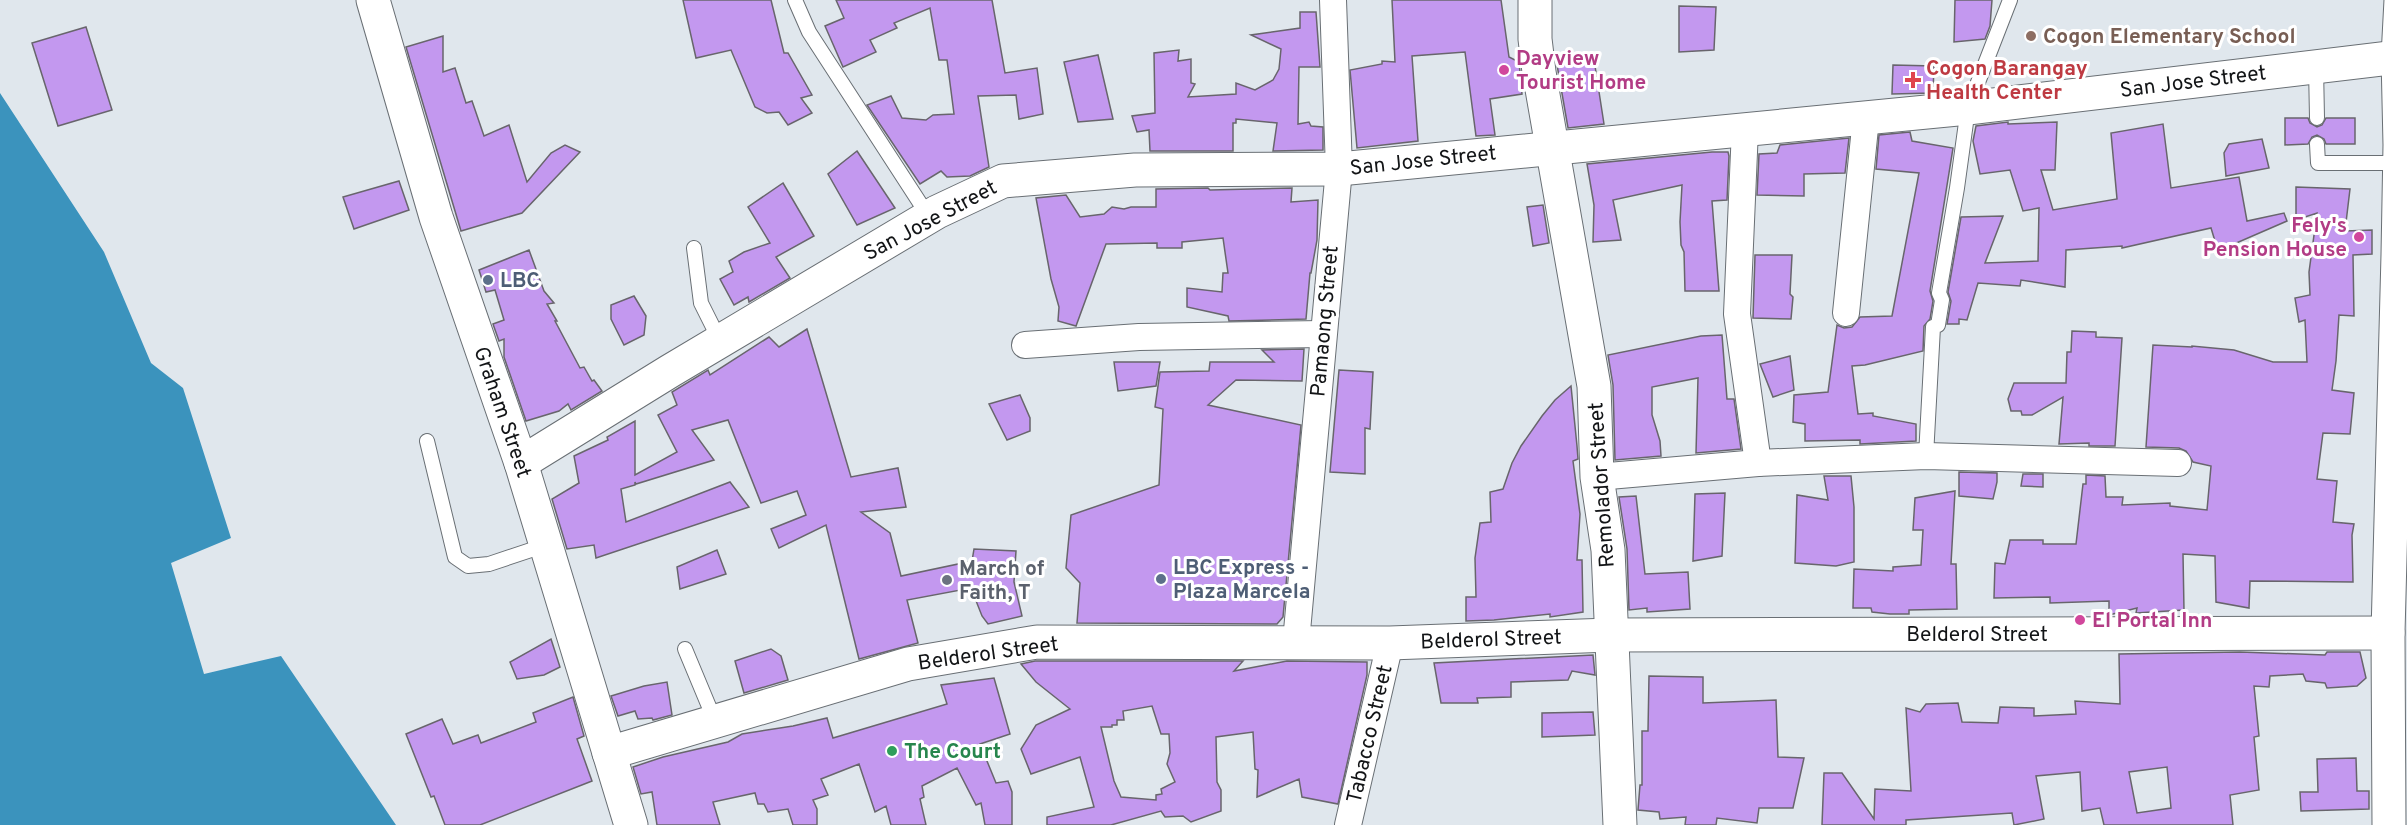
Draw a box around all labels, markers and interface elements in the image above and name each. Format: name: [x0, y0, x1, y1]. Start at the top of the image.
place label: Cogon Elementary School: [2043, 24, 2296, 51]
marker: Cogon Elementary School: [2024, 29, 2038, 43]
place label: Dayview Tourist Home: [1516, 46, 1646, 97]
place label: Cogon Barangay Health Center: [1926, 56, 2088, 107]
street label: San Jose Street: [2118, 60, 2268, 105]
marker: Dayview Tourist Home: [1497, 63, 1511, 77]
marker: Cogon Barangay Health Center: [1904, 71, 1922, 89]
street label: San Jose Street: [1348, 140, 1498, 183]
street label: San Jose Street: [859, 175, 1002, 268]
place label: Fely's Pension House: [2203, 213, 2347, 264]
marker: Fely's Pension House: [2352, 230, 2366, 244]
street label: Pamaong Street: [1305, 244, 1346, 398]
place label: LBC: [500, 268, 540, 295]
marker: LBC: [481, 273, 495, 287]
street label: Graham Street: [467, 343, 537, 482]
street label: Remolador Street: [1583, 401, 1622, 569]
place label: LBC Express - Plaza Marcela: [1173, 555, 1310, 606]
place label: March of Faith, T: [959, 556, 1045, 607]
marker: LBC Express - Plaza Marcela: [1154, 572, 1168, 586]
marker: March of Faith, T: [940, 573, 954, 587]
place label: El Portal Inn: [2092, 608, 2213, 635]
marker: El Portal Inn: [2073, 613, 2087, 627]
street label: Belderol Street: [1906, 622, 2048, 649]
street label: Belderol Street: [1420, 625, 1562, 656]
street label: Belderol Street: [916, 631, 1060, 678]
street label: Tabacco Street: [1341, 663, 1399, 806]
place label: The Court: [904, 739, 1001, 766]
marker: The Court: [885, 744, 899, 758]

